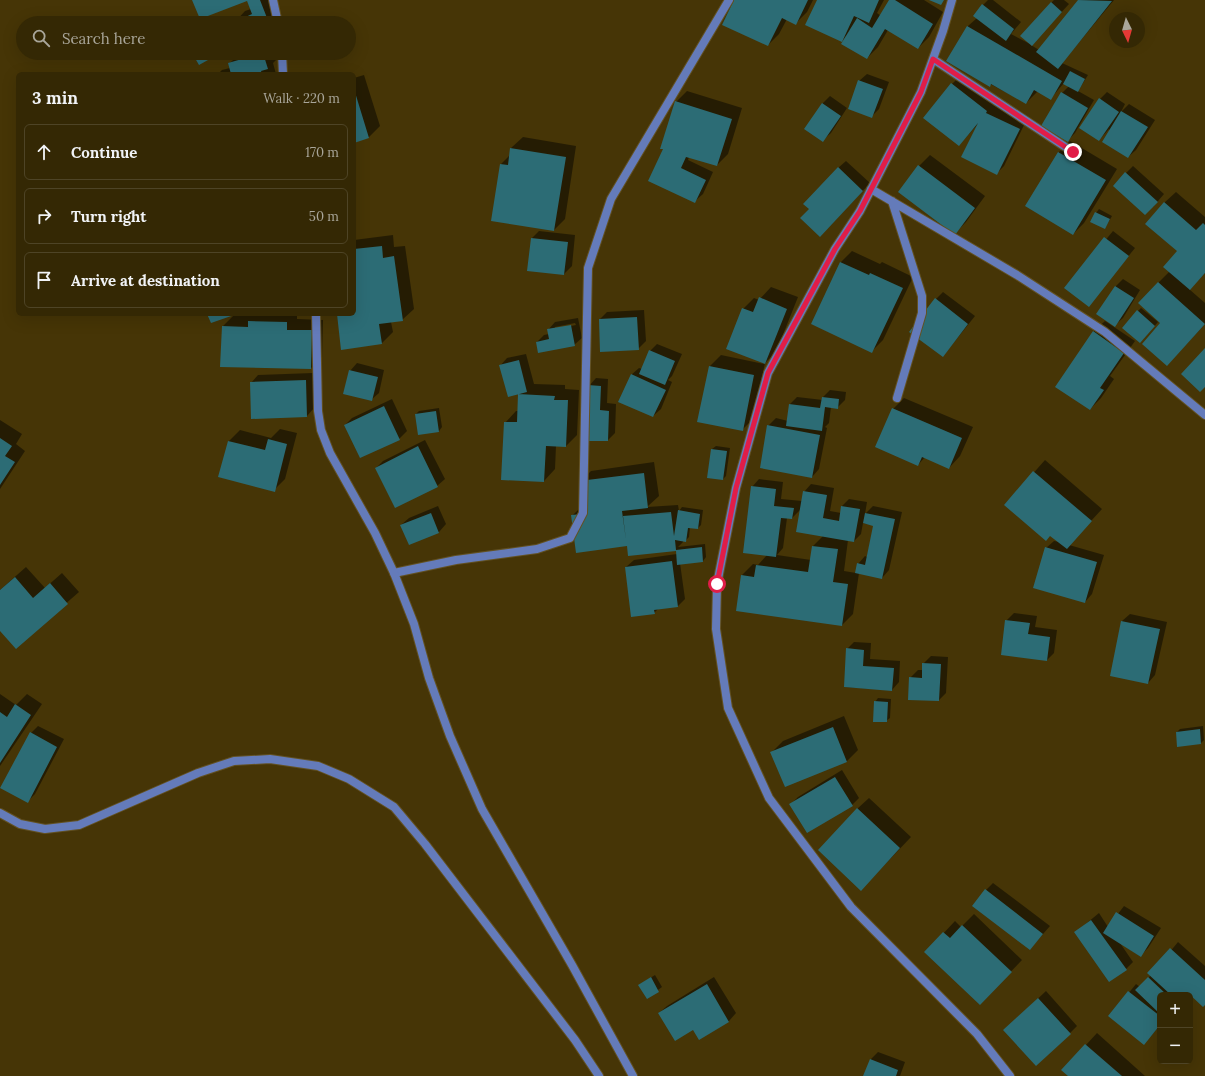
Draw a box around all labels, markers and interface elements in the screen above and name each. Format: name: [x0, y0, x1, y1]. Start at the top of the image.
north arrow: [1109, 12, 1145, 48]
search box: [16, 16, 356, 60]
icon: search: [30, 27, 52, 49]
text: Search here: [62, 29, 145, 48]
text: 3 min: [32, 87, 78, 109]
text: Walk · 220 m: [263, 90, 340, 107]
icon: ahead: [33, 141, 55, 163]
text: Continue: [71, 143, 137, 162]
route end: [1064, 143, 1082, 161]
text: 170 m: [305, 144, 339, 161]
icon: right: [33, 205, 55, 227]
text: Turn right: [71, 207, 147, 226]
text: 50 m: [309, 208, 339, 225]
icon: arrive: [33, 269, 55, 291]
text: Arrive at destination: [71, 271, 220, 290]
route start: [708, 575, 726, 593]
map controls: [1157, 992, 1193, 1064]
button: +: [1157, 992, 1193, 1028]
button: −: [1157, 1028, 1193, 1064]

